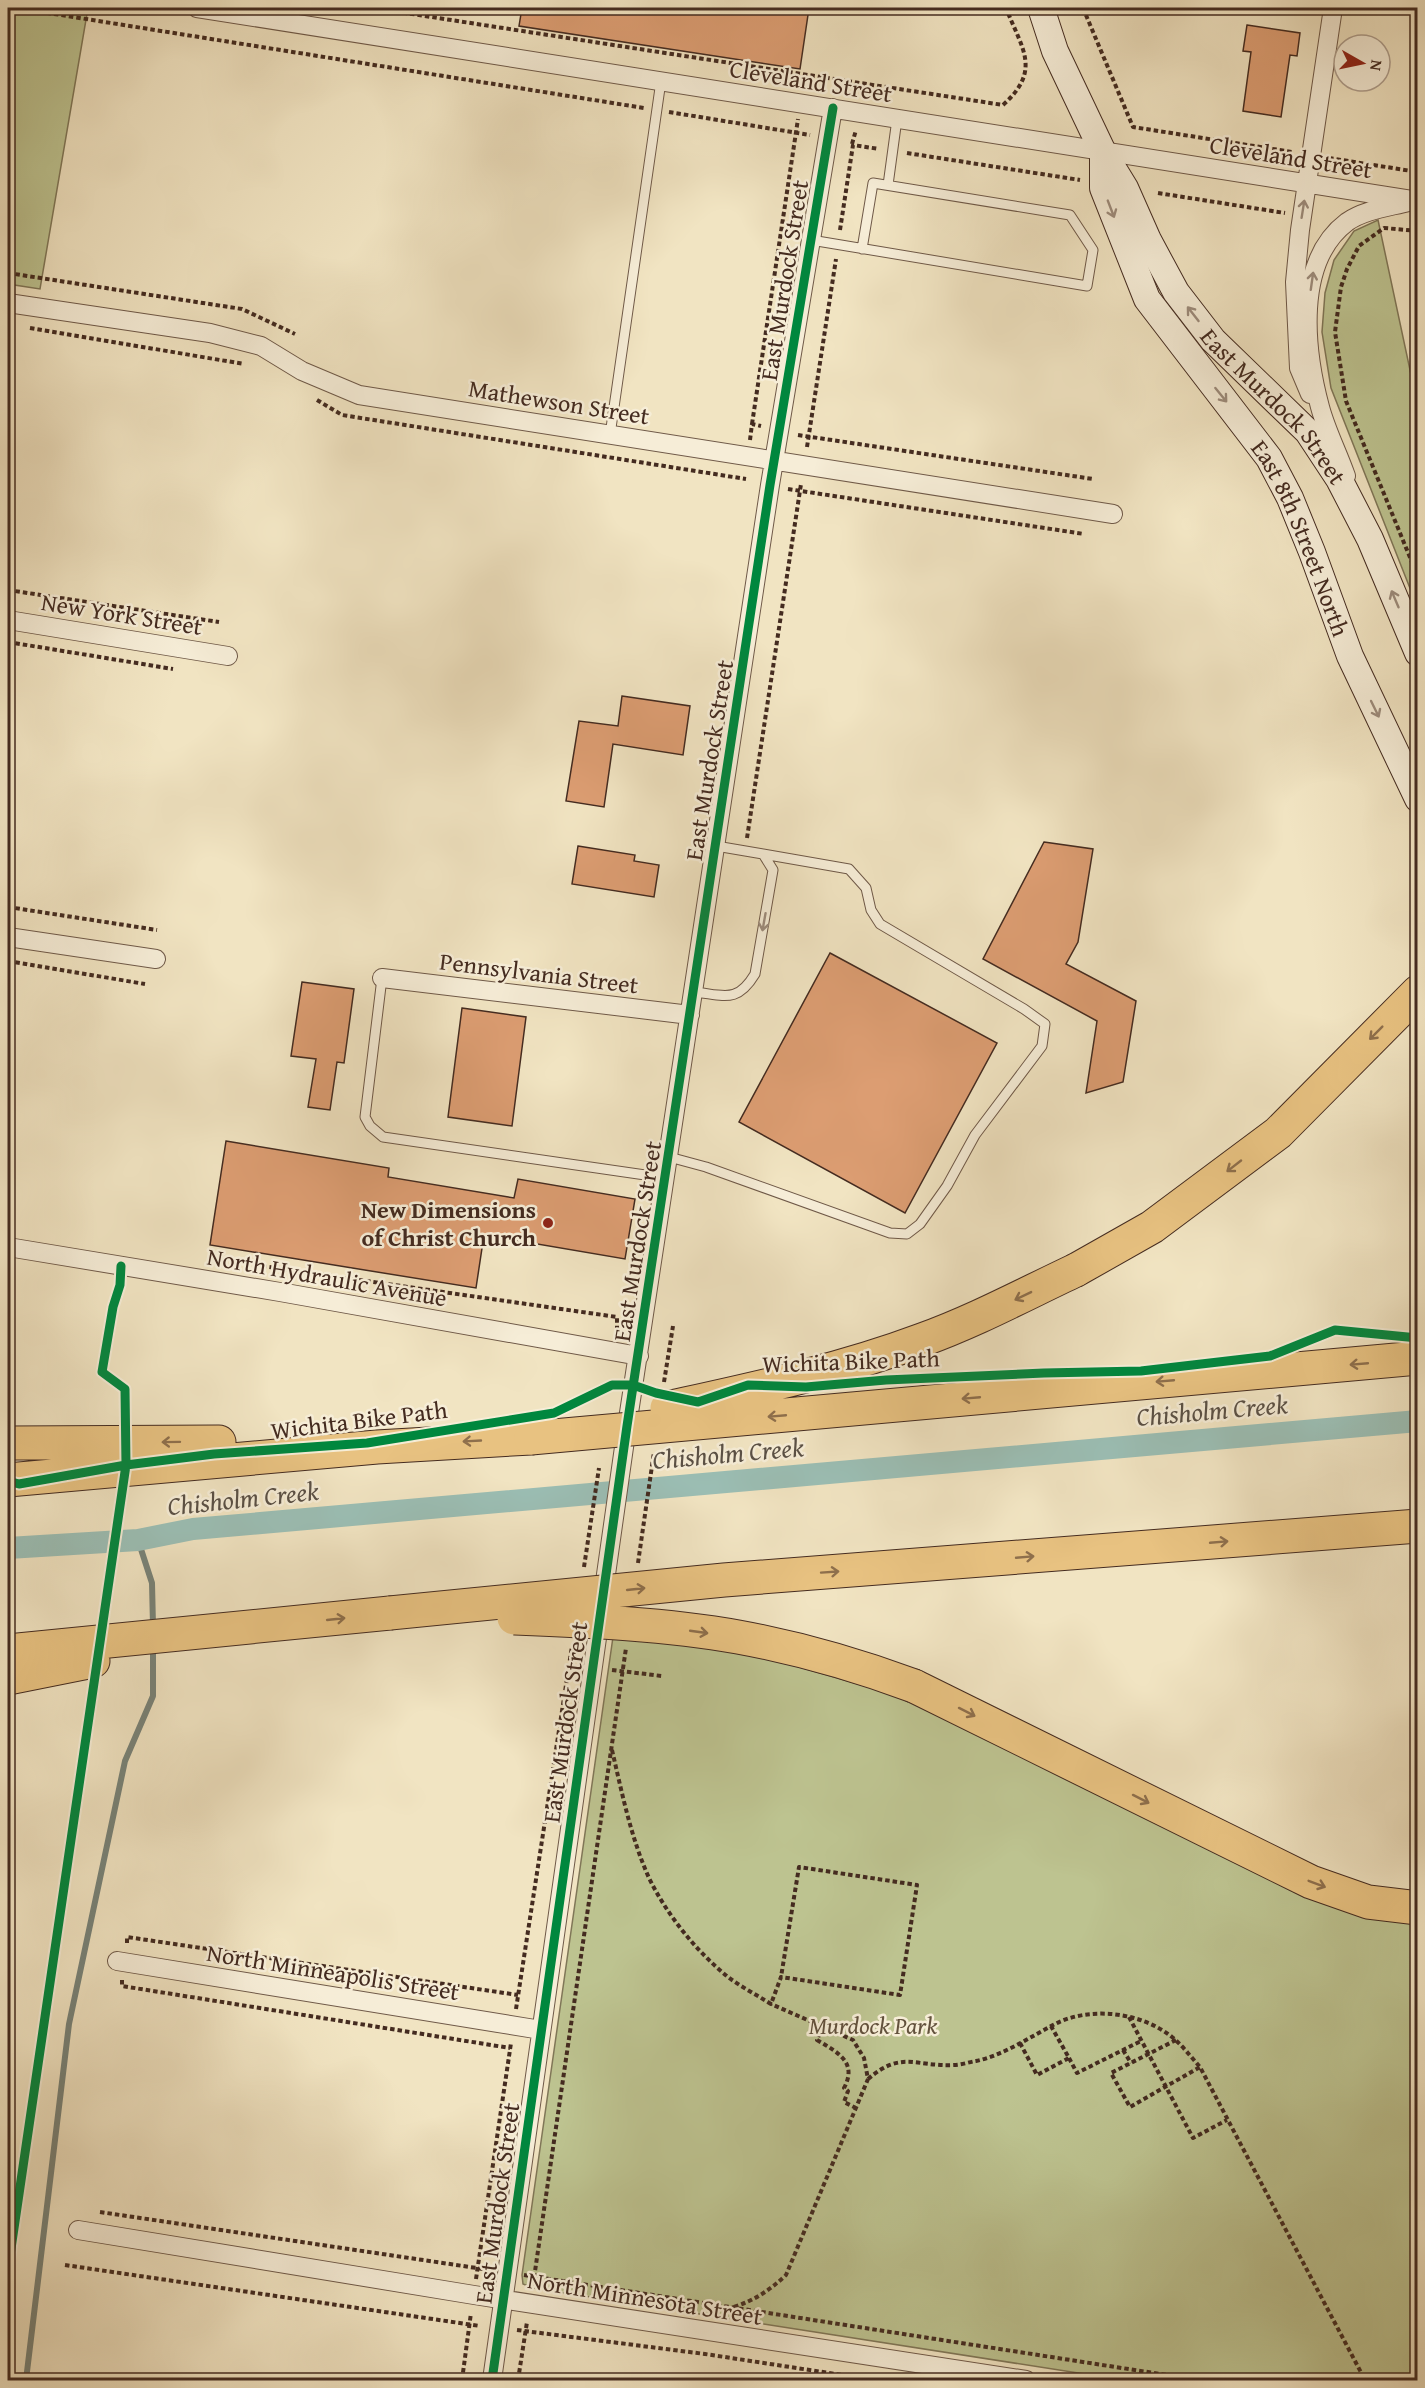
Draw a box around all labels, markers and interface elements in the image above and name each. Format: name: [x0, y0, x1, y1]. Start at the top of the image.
north arrow: [1332, 33, 1392, 93]
street label: Cleveland Street: [727, 51, 895, 111]
text: N: [1364, 58, 1390, 73]
street label: Cleveland Street: [1207, 127, 1375, 187]
street label: East Murdock Street: [751, 177, 817, 383]
one-way arrow: [1107, 199, 1118, 217]
one-way arrow: [1298, 199, 1309, 219]
one-way arrow: [1306, 272, 1317, 292]
one-way arrow: [1186, 306, 1199, 322]
street label: East Murdock Street: [1192, 321, 1356, 492]
street label: Mathewson Street: [466, 370, 652, 434]
one-way arrow: [1215, 387, 1228, 403]
street label: East 8th Street North: [1243, 432, 1359, 642]
street label: New York Street: [39, 584, 206, 644]
one-way arrow: [1389, 590, 1400, 608]
street label: East Murdock Street: [676, 657, 742, 863]
one-way arrow: [1370, 699, 1382, 717]
one-way arrow: [758, 912, 769, 932]
street label: Pennsylvania Street: [438, 943, 641, 1003]
one-way arrow: [1368, 1025, 1383, 1040]
street label: East Murdock Street: [604, 1138, 670, 1344]
one-way arrow: [1226, 1160, 1242, 1173]
place label: New Dimensions of Christ Church: [361, 1192, 536, 1255]
marker: New Dimensions of Christ Church: [541, 1216, 555, 1230]
street label: North Hydraulic Avenue: [204, 1239, 450, 1315]
one-way arrow: [1014, 1290, 1032, 1302]
street label: Wichita Bike Path: [762, 1340, 941, 1382]
one-way arrow: [1350, 1358, 1370, 1369]
one-way arrow: [1156, 1376, 1175, 1387]
water label: Chisholm Creek: [1135, 1384, 1289, 1436]
street label: Wichita Bike Path: [269, 1392, 450, 1448]
one-way arrow: [961, 1393, 981, 1404]
one-way arrow: [767, 1411, 787, 1422]
water label: Chisholm Creek: [651, 1427, 805, 1479]
one-way arrow: [162, 1436, 182, 1447]
one-way arrow: [463, 1436, 483, 1447]
water label: Chisholm Creek: [166, 1471, 321, 1525]
one-way arrow: [1209, 1536, 1228, 1547]
one-way arrow: [1014, 1552, 1034, 1563]
one-way arrow: [820, 1566, 840, 1577]
one-way arrow: [625, 1583, 645, 1594]
one-way arrow: [326, 1613, 346, 1624]
street label: East Murdock Street: [534, 1619, 597, 1825]
one-way arrow: [689, 1626, 709, 1637]
one-way arrow: [957, 1706, 975, 1718]
one-way arrow: [1132, 1794, 1150, 1805]
one-way arrow: [1307, 1879, 1325, 1890]
street label: North Minneapolis Street: [204, 1935, 462, 2009]
park label: Murdock Park: [809, 2008, 937, 2043]
street label: East Murdock Street: [466, 2100, 529, 2306]
street label: North Minnesota Street: [525, 2262, 765, 2334]

